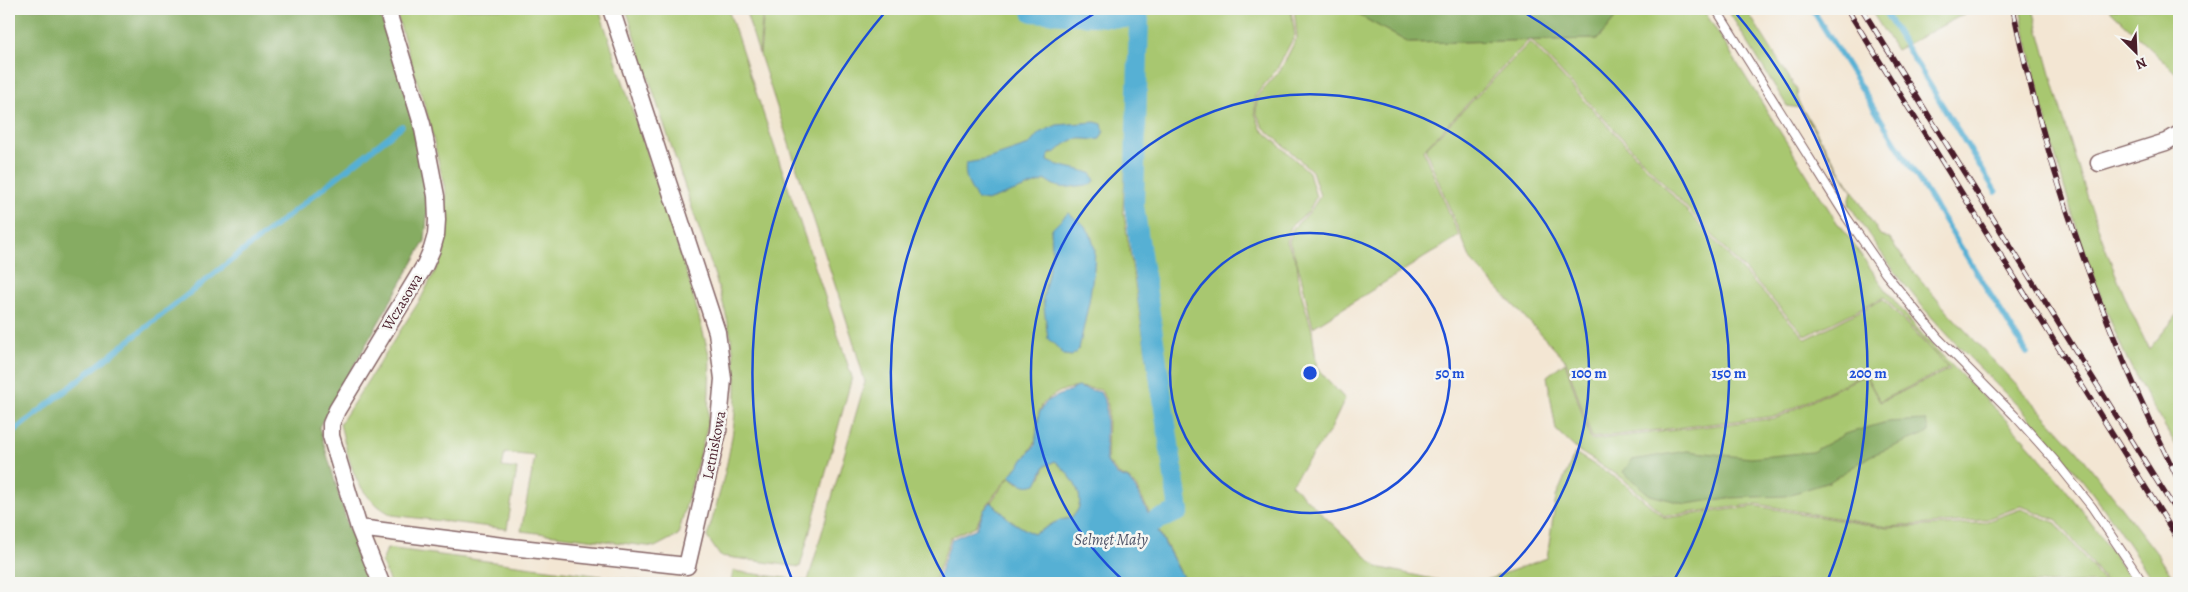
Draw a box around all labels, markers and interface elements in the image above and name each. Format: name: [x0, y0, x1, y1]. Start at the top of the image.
north arrow: [2110, 28, 2160, 78]
text: N: [2133, 53, 2150, 74]
street label: Wczasowa: [377, 270, 427, 335]
text: 50 m: [1435, 363, 1465, 383]
text: 100 m: [1571, 363, 1607, 383]
text: 150 m: [1712, 363, 1747, 383]
text: 200 m: [1849, 363, 1887, 383]
centre of rings: [1301, 364, 1319, 382]
street label: Letniskowa: [698, 409, 730, 481]
water label: Selmęt Mały: [1074, 529, 1148, 551]

